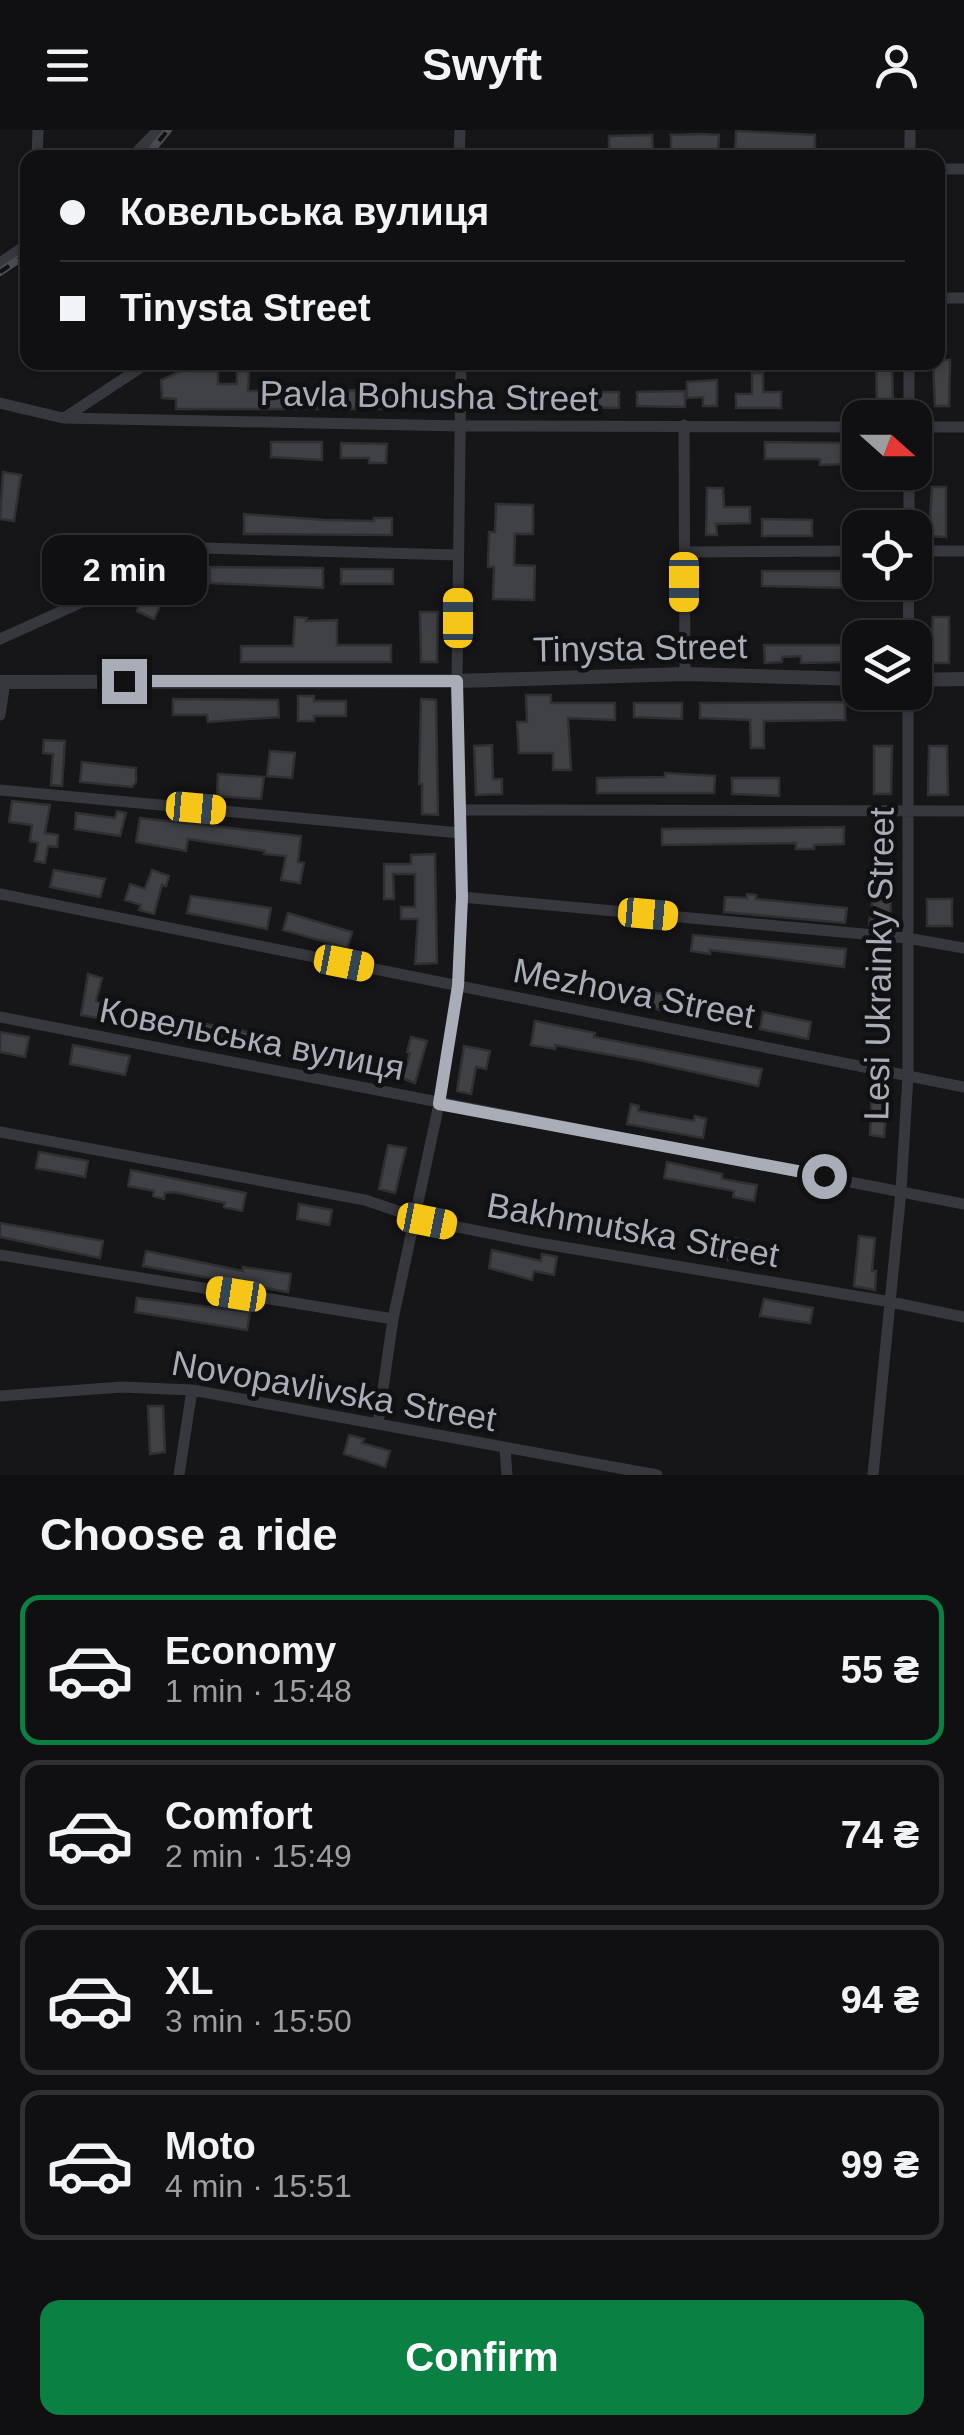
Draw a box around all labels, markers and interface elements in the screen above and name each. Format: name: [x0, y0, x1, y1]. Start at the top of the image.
icon: menu: [40, 38, 95, 93]
icon: person: [869, 38, 924, 93]
text: Swyft: [422, 39, 542, 90]
text: Ковельська вулиця: [120, 191, 489, 233]
text: Tinysta Street: [120, 287, 371, 329]
street label: Pavla Bohusha Street: [259, 373, 599, 418]
north arrow: [842, 400, 932, 490]
map controls: [842, 400, 932, 710]
button: locate: [842, 510, 932, 600]
callout: 2 min: [42, 536, 206, 606]
text: 2 min: [83, 552, 166, 588]
car: [669, 552, 699, 612]
car: [443, 588, 473, 648]
button: layers: [842, 620, 932, 710]
street label: Tinysta Street: [532, 626, 748, 669]
route end: [102, 659, 147, 704]
car: [165, 790, 227, 826]
street label: Lesi Ukrainky Street: [856, 807, 901, 1121]
car: [617, 896, 679, 932]
car: [312, 943, 376, 983]
street label: Mezhova Street: [510, 950, 758, 1035]
street label: Ковельська вулиця: [96, 990, 408, 1087]
route start: [802, 1154, 847, 1199]
street label: Bakhmutska Street: [484, 1185, 782, 1274]
car: [395, 1201, 459, 1241]
car: [204, 1274, 268, 1314]
street label: Novopavlivska Street: [169, 1343, 500, 1438]
text: Choose a ride: [40, 1509, 338, 1560]
icon: car: [45, 1625, 135, 1715]
text: Economy: [165, 1630, 336, 1672]
text: 55 ₴: [841, 1649, 919, 1691]
text: 1 min · 15:48: [165, 1673, 352, 1709]
icon: car: [45, 1790, 135, 1880]
text: Comfort: [165, 1795, 313, 1837]
text: 74 ₴: [841, 1814, 919, 1856]
text: 2 min · 15:49: [165, 1838, 352, 1874]
icon: car: [45, 1955, 135, 2045]
text: XL: [165, 1960, 214, 2002]
text: 94 ₴: [841, 1979, 919, 2021]
text: 3 min · 15:50: [165, 2003, 352, 2039]
icon: car: [45, 2120, 135, 2210]
text: Moto: [165, 2125, 256, 2167]
text: 99 ₴: [841, 2144, 919, 2186]
text: 4 min · 15:51: [165, 2168, 352, 2204]
button: Confirm: [40, 2300, 924, 2415]

